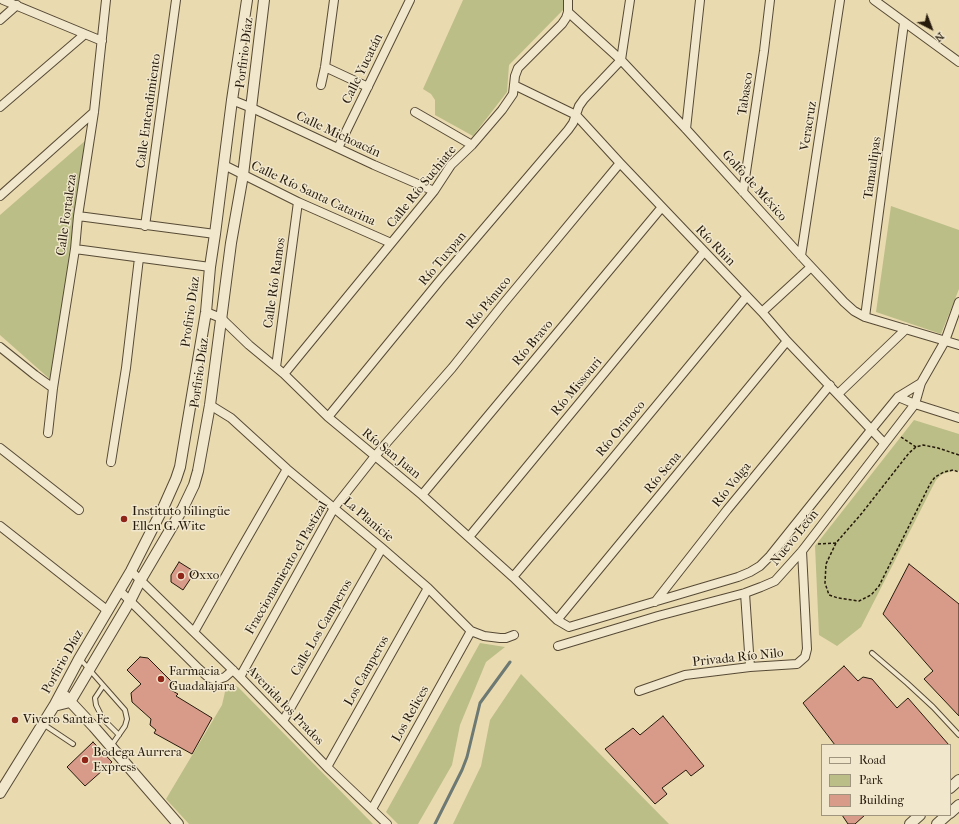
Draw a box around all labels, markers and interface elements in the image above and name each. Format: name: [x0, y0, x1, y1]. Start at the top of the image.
north arrow: [911, 8, 951, 48]
street label: Porfirio Díaz: [233, 17, 257, 89]
text: N: [932, 30, 947, 45]
street label: Calle Yucatán: [339, 31, 387, 107]
street label: Calle Entendimiento: [133, 53, 165, 169]
street label: Tabasco: [735, 71, 757, 117]
street label: Veracruz: [797, 100, 821, 152]
street label: Calle Michoacán: [293, 109, 383, 161]
street label: Tamaulipas: [861, 136, 885, 200]
street label: Calle Río Suchiate: [384, 143, 460, 231]
street label: Golfo de México: [718, 147, 790, 225]
street label: Calle Río Santa Catarina: [248, 158, 378, 230]
street label: Calle Fortaleza: [54, 173, 80, 257]
street label: Río Rhin: [692, 222, 738, 270]
street label: Río Tuxpan: [416, 229, 470, 289]
street label: Calle Río Ramos: [261, 237, 289, 329]
street label: Río Pánuco: [463, 273, 515, 333]
street label: Profirio Díaz: [178, 276, 204, 348]
street label: Río Bravo: [509, 317, 557, 369]
street label: Porfirio Díaz: [187, 337, 213, 409]
street label: Río Missouri: [548, 355, 606, 419]
street label: Río Orinoco: [593, 398, 649, 460]
street label: Río San Juan: [358, 426, 424, 482]
street label: Río Sena: [641, 449, 685, 497]
street label: Río Volga: [709, 459, 755, 511]
street label: La Planicie: [339, 494, 397, 546]
street label: Fraccionamiento el Pastizal: [242, 499, 332, 637]
place label: Instituto bilingüe Ellen G. Wite: [132, 504, 230, 535]
street label: Nuevo León: [768, 507, 822, 569]
marker: Instituto bilingüe Ellen G. Wite: [119, 514, 129, 524]
place label: Oxxo: [189, 568, 219, 584]
marker: Oxxo: [176, 571, 186, 581]
street label: Calle Los Camperos: [288, 577, 356, 679]
street label: Porfirio Díaz: [39, 627, 87, 697]
street label: Los Camperos: [341, 633, 393, 709]
street label: Privada Río Nilo: [692, 645, 784, 671]
street label: Avenida los Prados: [243, 663, 327, 749]
place label: Farmacia Guadalajara: [169, 664, 235, 695]
marker: Farmacia Guadalajara: [156, 674, 166, 684]
street label: Los Relices: [389, 683, 433, 745]
place label: Vivero Santa Fe: [23, 712, 110, 728]
marker: Vivero Santa Fe: [10, 715, 20, 725]
legend: [821, 744, 951, 816]
place label: Bodega Aurrera Express: [93, 745, 182, 776]
text: Road: [859, 753, 886, 767]
marker: Bodega Aurrera Express: [80, 755, 90, 765]
text: Park: [859, 773, 883, 787]
text: Building: [859, 793, 904, 807]

